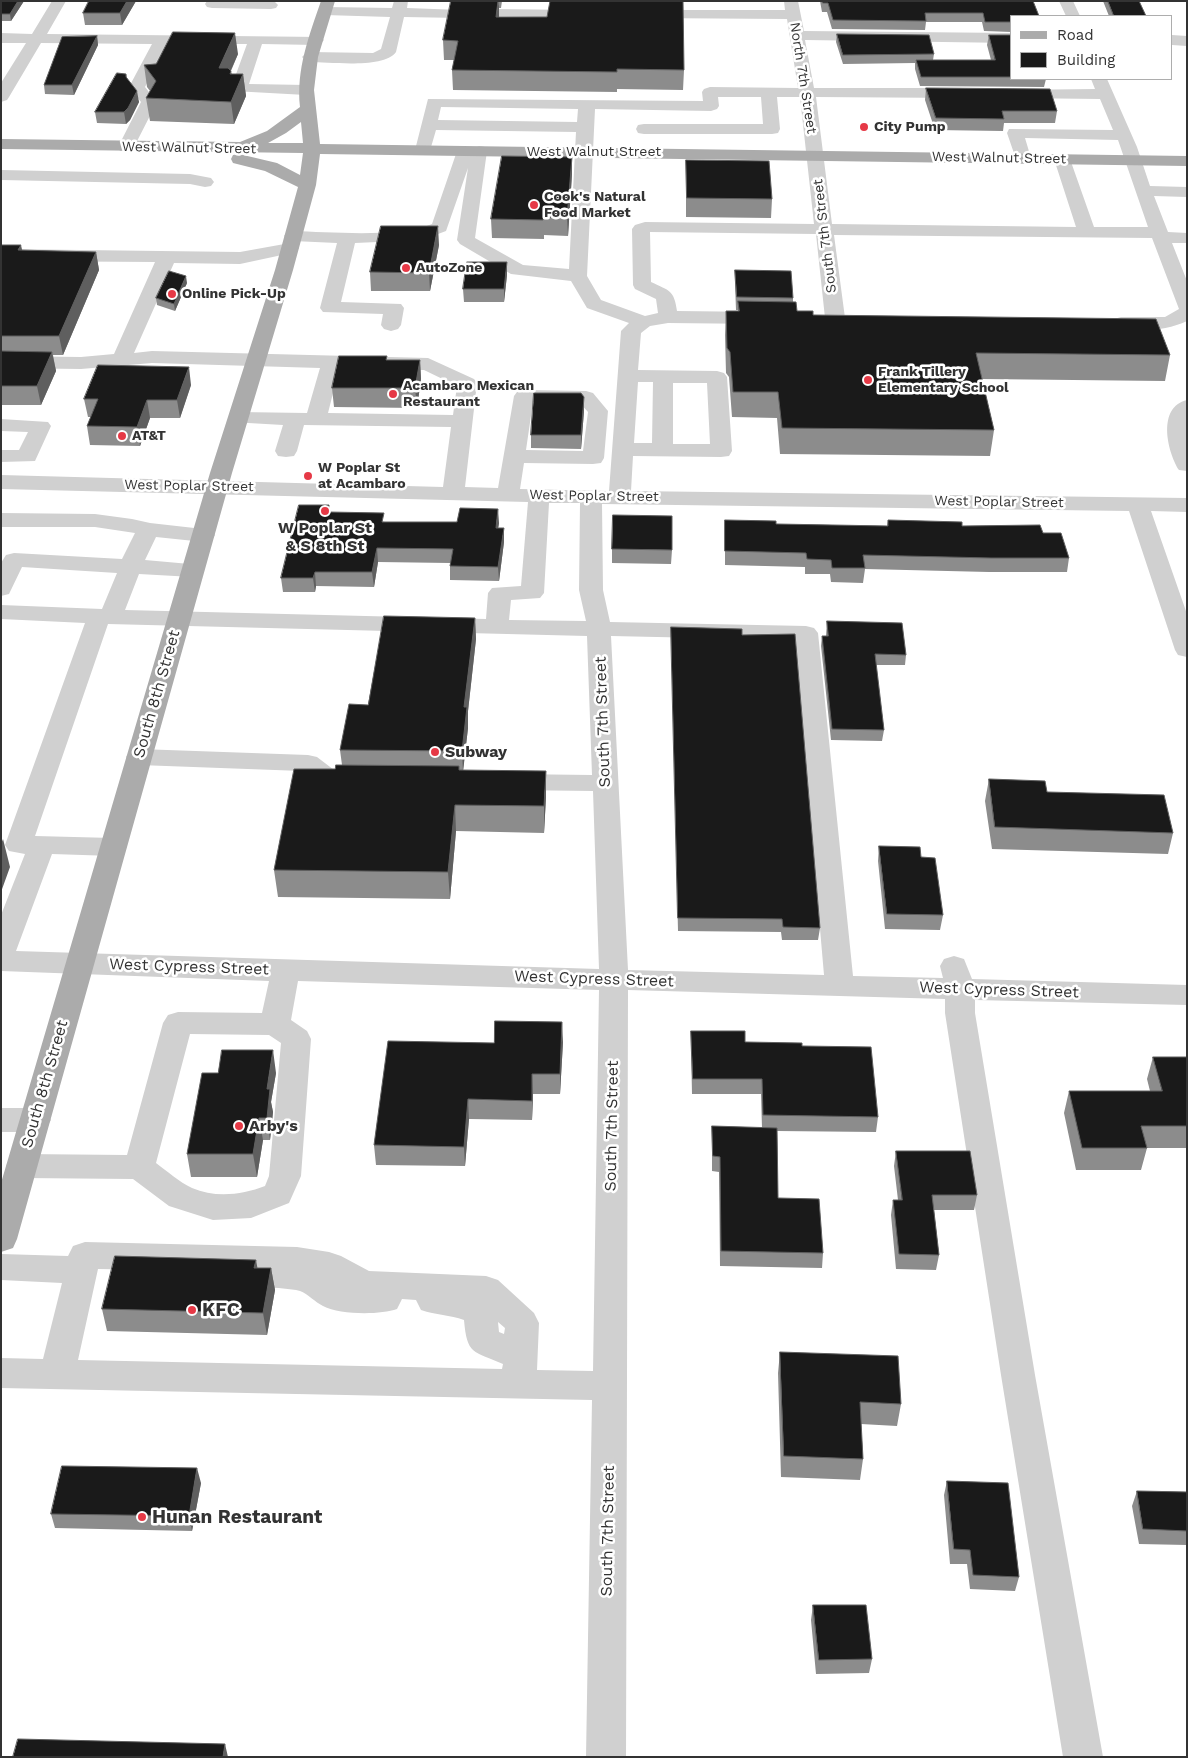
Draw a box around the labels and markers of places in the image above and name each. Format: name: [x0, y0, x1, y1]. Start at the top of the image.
place label: City Pump: [874, 119, 946, 135]
marker: City Pump: [858, 121, 870, 133]
place label: Cook's Natural Food Market: [544, 189, 645, 222]
marker: Cook's Natural Food Market: [528, 199, 540, 211]
place label: AutoZone: [416, 260, 482, 276]
marker: AutoZone: [400, 262, 412, 274]
place label: Online Pick-Up: [182, 286, 286, 302]
marker: Online Pick-Up: [166, 288, 178, 300]
place label: Frank Tillery Elementary School: [878, 364, 1009, 397]
marker: Frank Tillery Elementary School: [862, 374, 874, 386]
place label: Acambaro Mexican Restaurant: [403, 378, 534, 411]
marker: Acambaro Mexican Restaurant: [387, 388, 399, 400]
place label: AT&T: [132, 428, 166, 444]
marker: AT&T: [116, 430, 128, 442]
place label: W Poplar St at Acambaro: [318, 460, 406, 492]
marker: W Poplar St at Acambaro: [302, 470, 314, 482]
marker: W Poplar St & S 8th St: [319, 505, 331, 517]
place label: W Poplar St & S 8th St: [278, 518, 372, 556]
place label: Subway: [445, 742, 507, 762]
marker: Subway: [429, 746, 441, 758]
place label: Arby's: [249, 1116, 298, 1136]
marker: Arby's: [233, 1120, 245, 1132]
place label: KFC: [202, 1299, 240, 1321]
marker: KFC: [186, 1304, 198, 1316]
place label: Hunan Restaurant: [152, 1506, 322, 1528]
marker: Hunan Restaurant: [136, 1511, 148, 1523]

